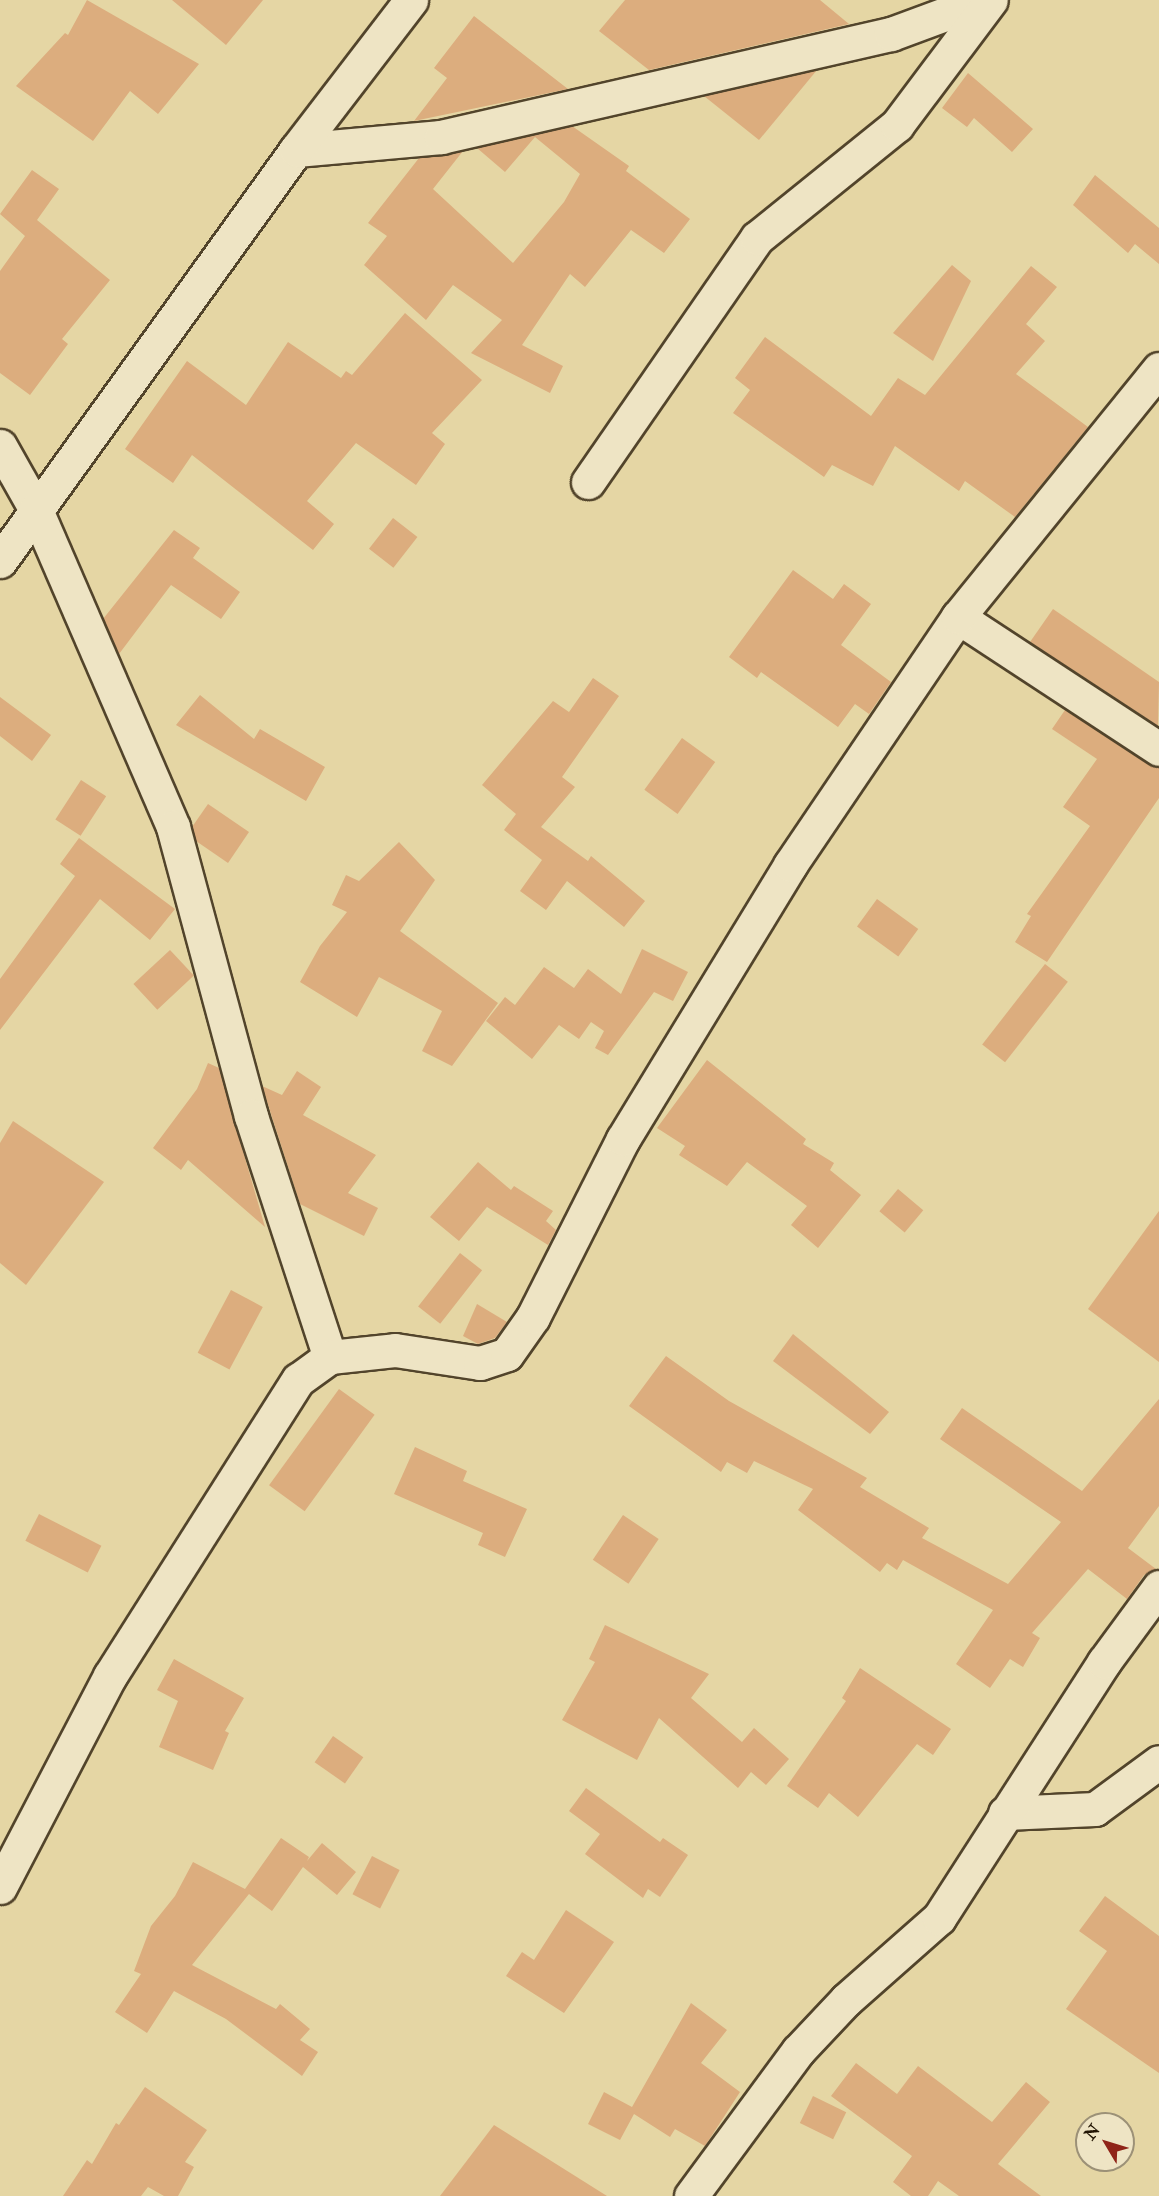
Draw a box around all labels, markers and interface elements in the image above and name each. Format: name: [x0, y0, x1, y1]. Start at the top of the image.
north arrow: [1075, 2112, 1135, 2172]
text: N: [1080, 2120, 1105, 2144]

